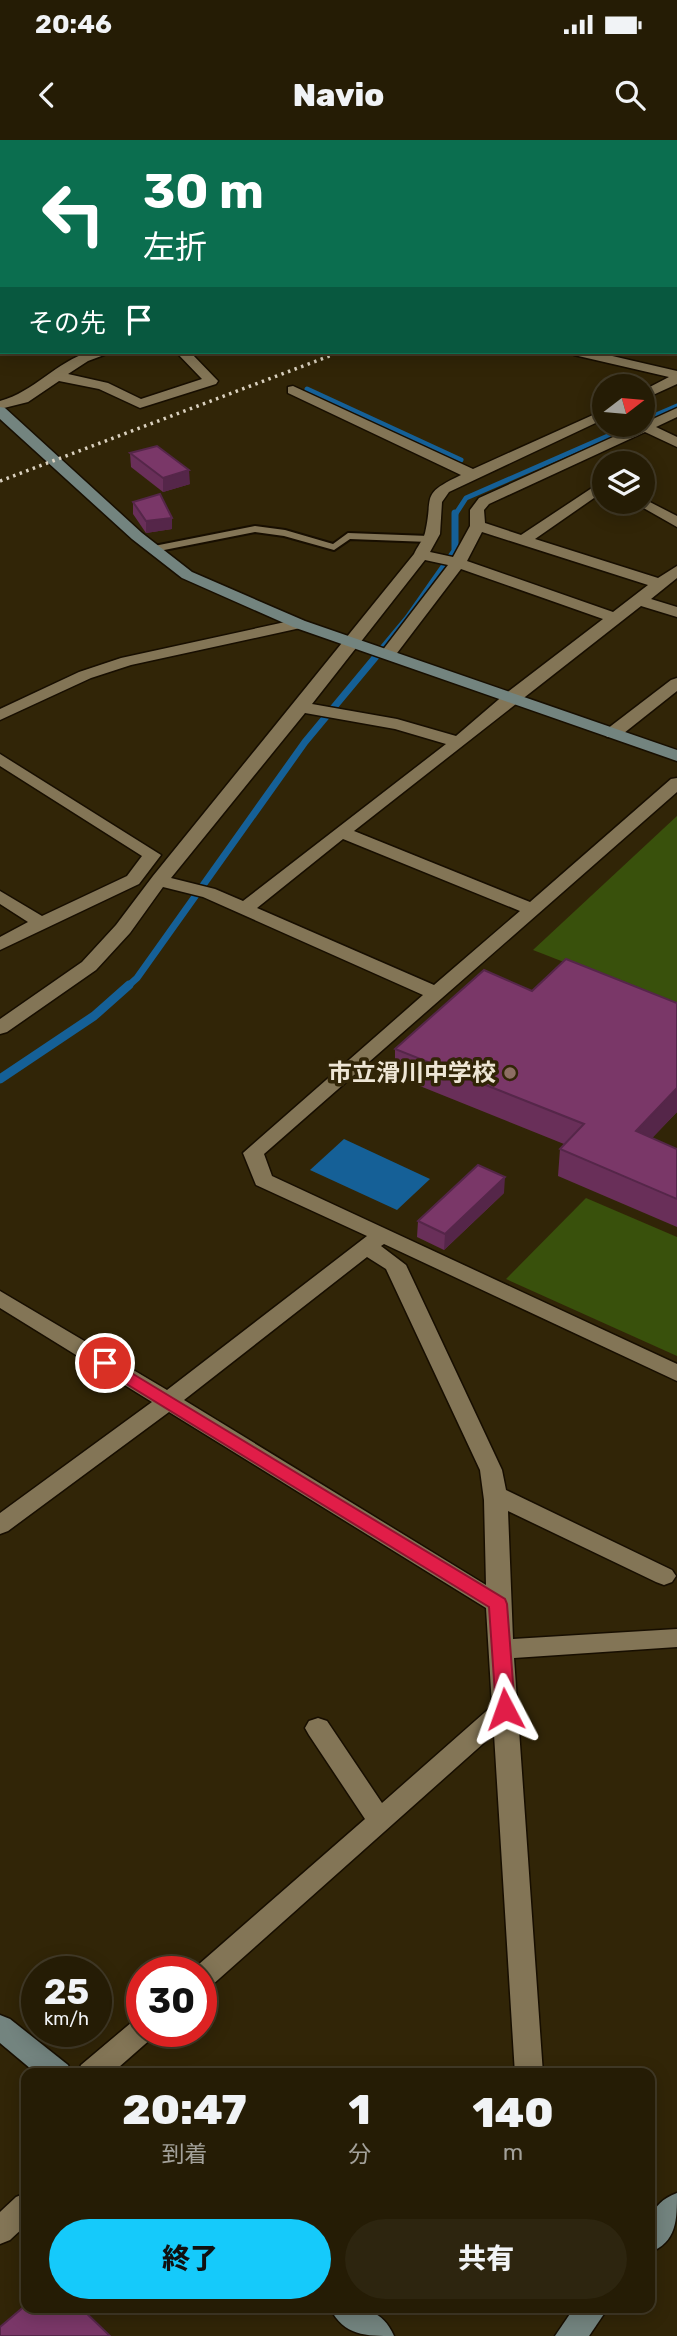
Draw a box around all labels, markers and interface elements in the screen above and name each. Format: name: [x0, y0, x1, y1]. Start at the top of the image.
text: 20:46: [35, 9, 112, 40]
icon: back: [28, 76, 66, 114]
text: Navio: [293, 76, 384, 114]
icon: search: [611, 76, 649, 114]
text: 30 m: [143, 162, 264, 220]
icon: left: [28, 168, 119, 259]
text: 左折: [143, 228, 207, 266]
icon: arrive: [120, 301, 158, 339]
text: その先: [28, 308, 106, 339]
north arrow: [592, 374, 654, 438]
map controls: [592, 374, 655, 514]
button: layers: [592, 451, 655, 514]
place label: 市立滑川中学校: [328, 1059, 496, 1087]
marker: 市立滑川中学校: [502, 1065, 518, 1081]
pin: [75, 1333, 135, 1393]
icon: arrive: [86, 1344, 124, 1382]
position arrow: [468, 1672, 542, 1746]
speed limit sign: 30: [126, 1956, 217, 2047]
text: 25: [44, 1971, 89, 2013]
text: km/h: [44, 2008, 89, 2030]
text: 20:47: [122, 2085, 247, 2135]
text: 1: [349, 2085, 371, 2135]
text: 140: [472, 2088, 554, 2138]
text: m: [503, 2138, 523, 2166]
text: 到着: [162, 2140, 208, 2168]
text: 分: [348, 2140, 371, 2168]
button: 終了: [49, 2219, 331, 2299]
button: 共有: [345, 2219, 627, 2299]

